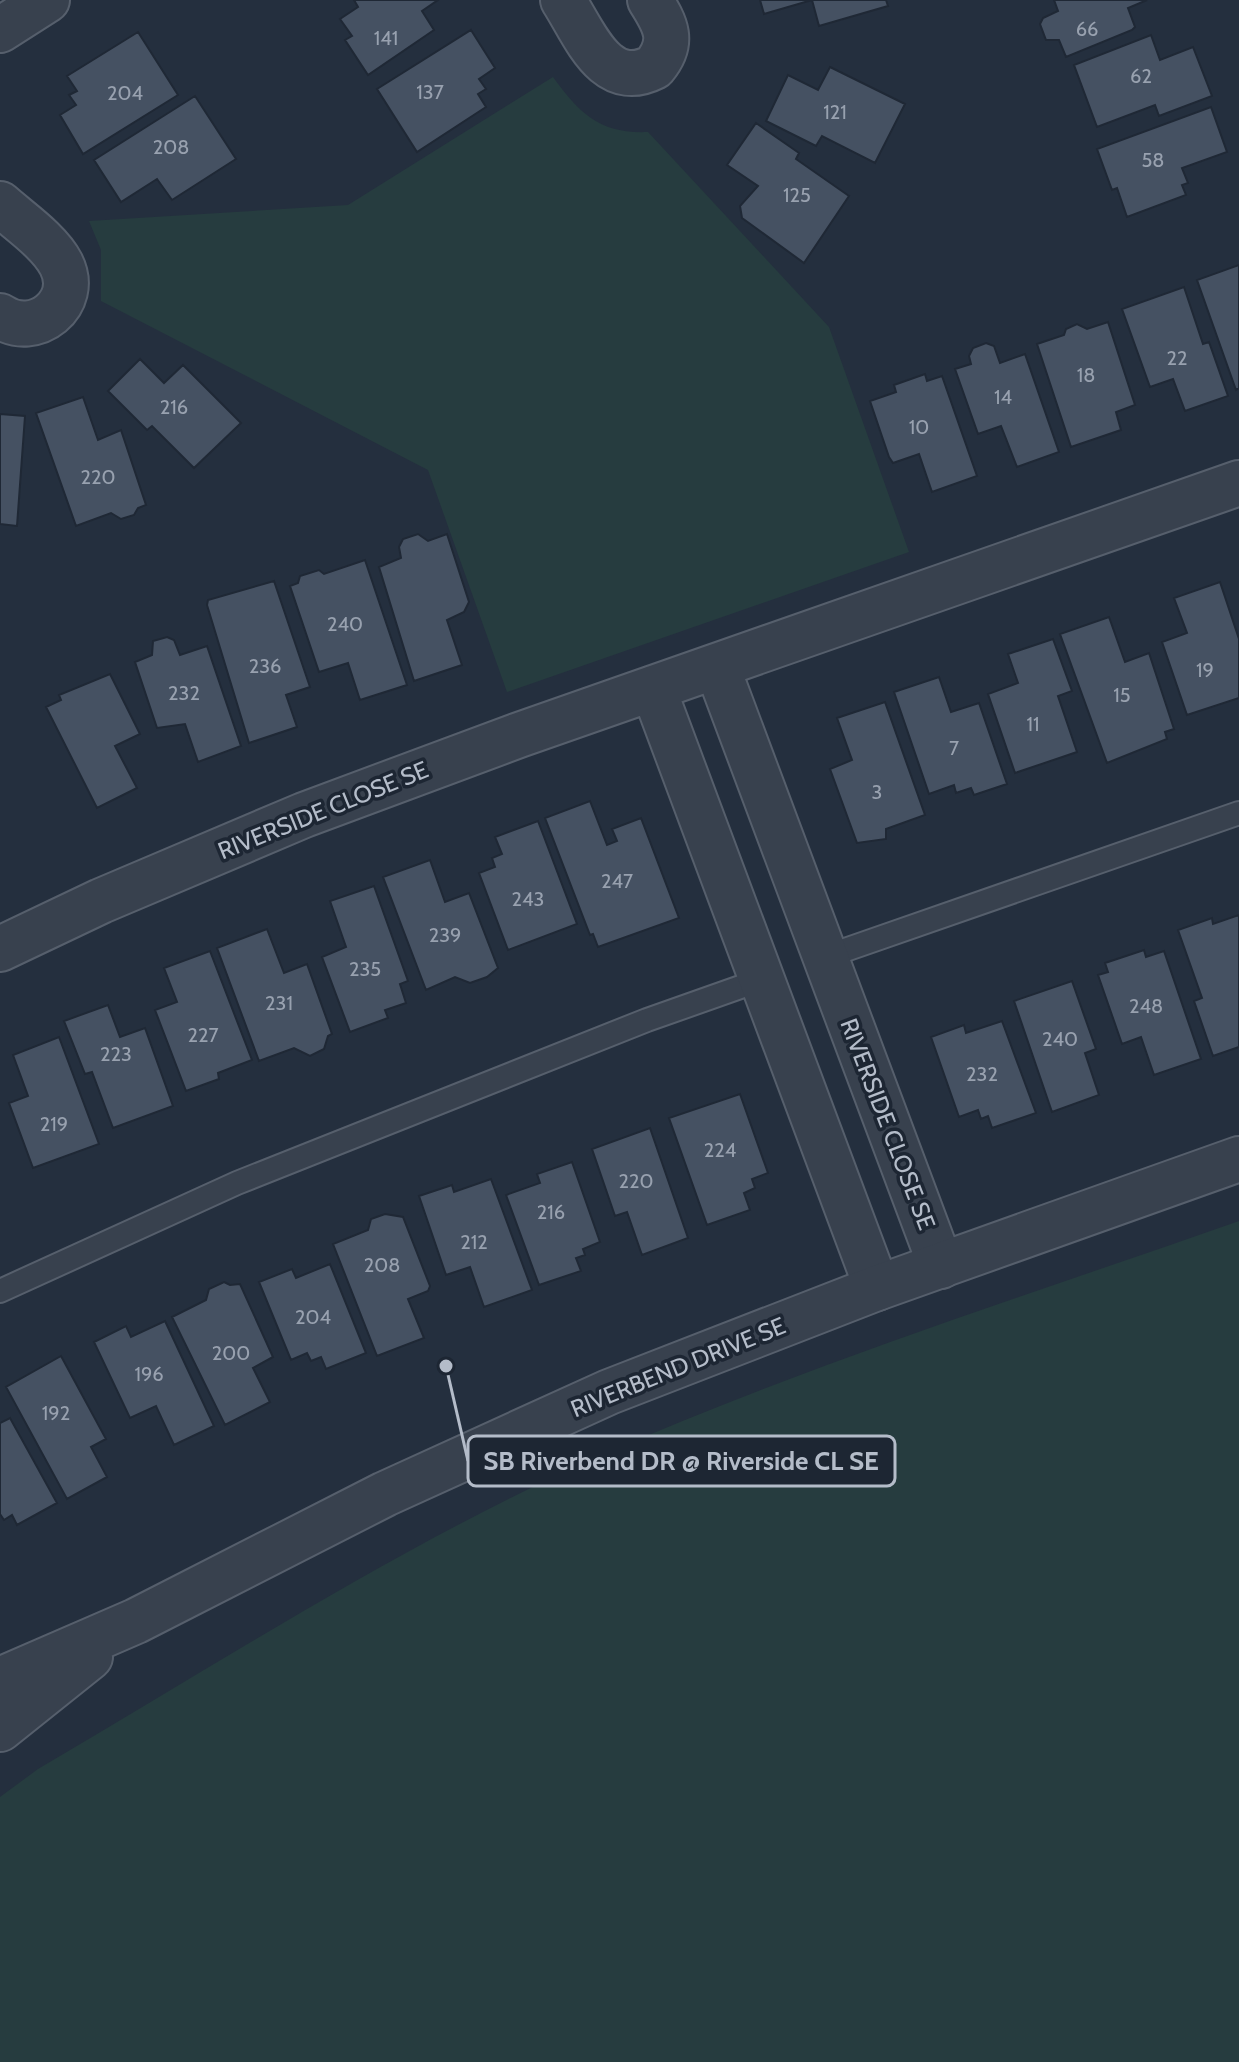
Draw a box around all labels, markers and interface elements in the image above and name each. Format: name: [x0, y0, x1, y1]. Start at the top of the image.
house number: 66: [1076, 17, 1098, 41]
house number: 141: [374, 26, 398, 50]
house number: 62: [1130, 64, 1152, 88]
house number: 137: [416, 80, 444, 104]
house number: 204: [107, 81, 143, 105]
house number: 121: [823, 100, 847, 124]
house number: 208: [153, 135, 189, 159]
house number: 58: [1142, 148, 1164, 172]
house number: 125: [783, 183, 811, 207]
house number: 22: [1167, 346, 1187, 370]
house number: 18: [1077, 363, 1095, 387]
house number: 14: [994, 385, 1012, 409]
house number: 216: [160, 395, 188, 419]
house number: 10: [909, 415, 929, 439]
house number: 220: [81, 465, 115, 489]
house number: 240: [327, 612, 363, 636]
house number: 236: [249, 654, 281, 678]
house number: 19: [1196, 658, 1214, 682]
house number: 232: [168, 681, 200, 705]
house number: 15: [1113, 683, 1131, 707]
house number: 11: [1026, 712, 1040, 736]
house number: 7: [949, 736, 959, 760]
street label: RIVERSIDE CLOSE SE: [214, 755, 432, 865]
house number: 3: [872, 780, 882, 804]
house number: 247: [601, 869, 633, 893]
house number: 243: [512, 887, 544, 911]
house number: 239: [429, 923, 461, 947]
house number: 235: [349, 957, 381, 981]
house number: 231: [265, 991, 293, 1015]
house number: 248: [1129, 994, 1163, 1018]
street label: RIVERSIDE CLOSE SE: [834, 1014, 942, 1234]
house number: 227: [187, 1023, 219, 1047]
house number: 240: [1042, 1027, 1078, 1051]
house number: 223: [100, 1042, 132, 1066]
house number: 232: [966, 1062, 998, 1086]
house number: 219: [40, 1112, 68, 1136]
house number: 224: [704, 1138, 737, 1162]
house number: 220: [619, 1169, 653, 1193]
house number: 216: [537, 1200, 565, 1224]
house number: 212: [460, 1230, 488, 1254]
house number: 208: [364, 1253, 400, 1277]
house number: 204: [295, 1305, 331, 1329]
street label: RIVERBEND DRIVE SE: [566, 1311, 790, 1423]
house number: 200: [212, 1341, 250, 1365]
house number: 196: [134, 1362, 164, 1386]
house number: 192: [42, 1401, 70, 1425]
callout: SB Riverbend DR @ Riverside CL SE: [468, 1436, 895, 1486]
text: SB Riverbend DR @ Riverside CL SE: [483, 1445, 879, 1477]

